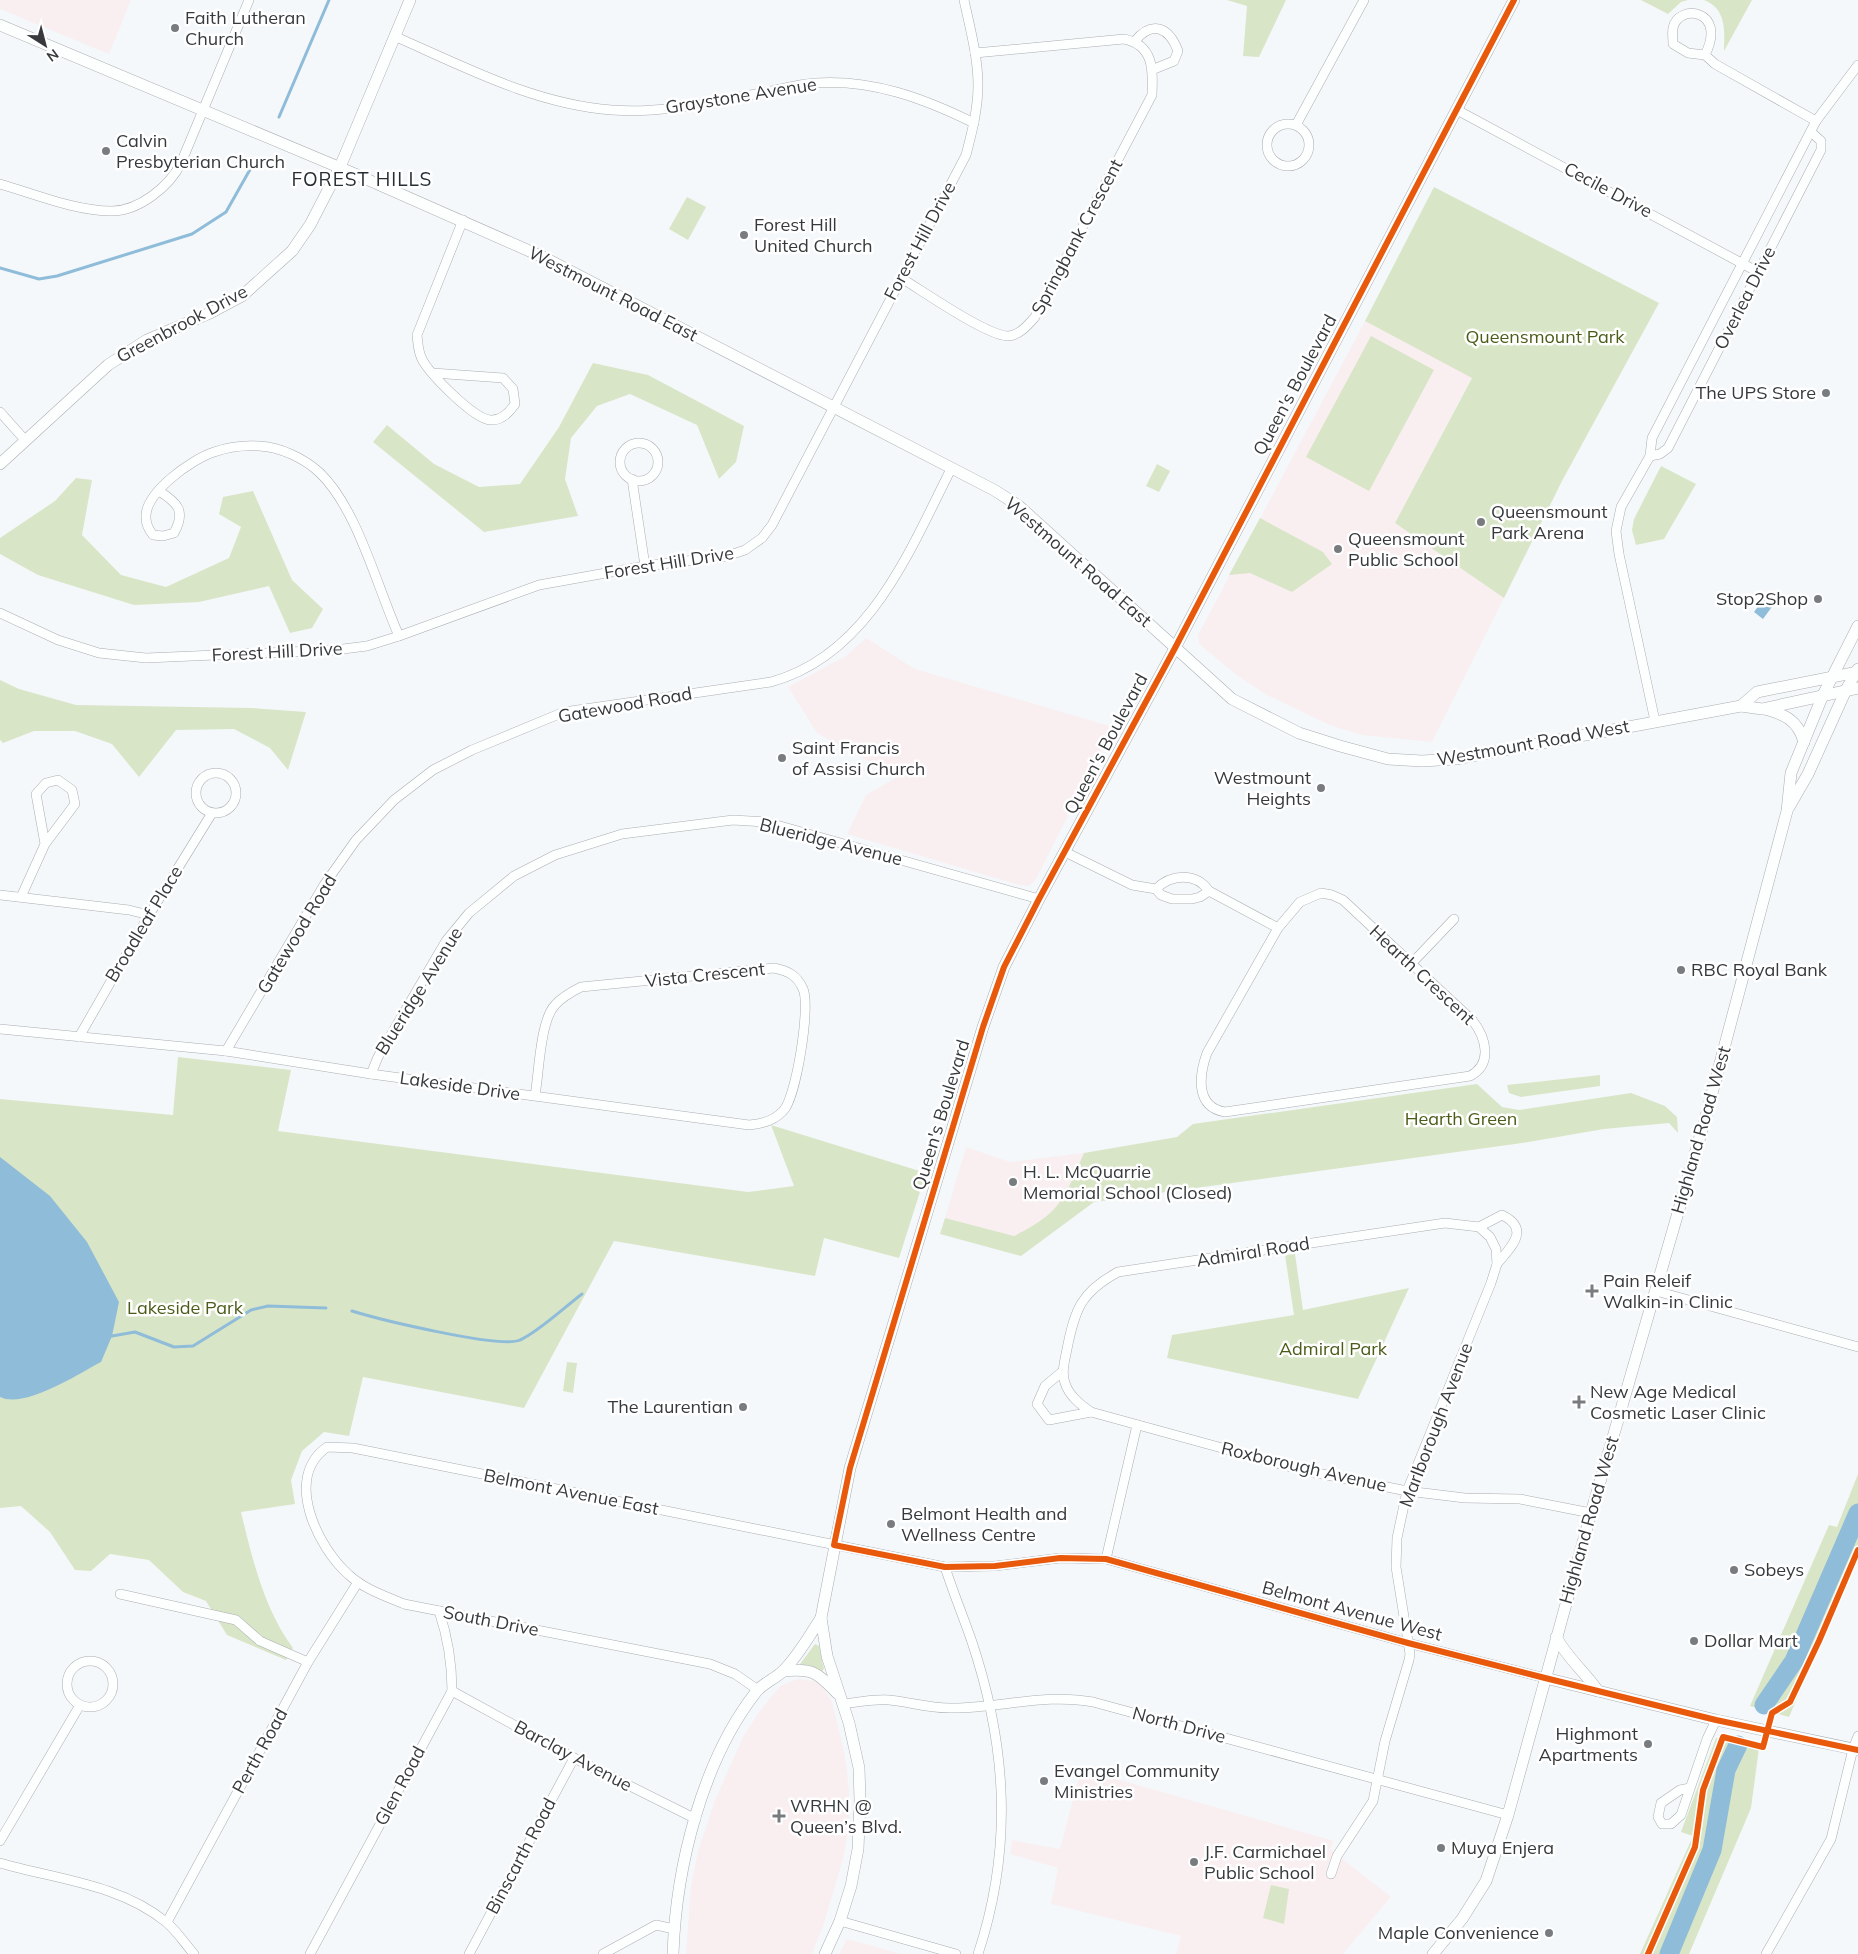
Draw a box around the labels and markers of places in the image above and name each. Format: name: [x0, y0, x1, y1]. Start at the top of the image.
place label: Faith Lutheran Church: [185, 6, 306, 50]
marker: Faith Lutheran Church: [169, 22, 181, 34]
place label: Calvin Presbyterian Church: [116, 129, 285, 173]
marker: Calvin Presbyterian Church: [100, 145, 112, 157]
place label: Forest Hill United Church: [754, 213, 873, 257]
marker: Forest Hill United Church: [738, 229, 750, 241]
place label: The UPS Store: [1695, 381, 1816, 404]
marker: The UPS Store: [1820, 387, 1832, 399]
place label: Queensmount Park Arena: [1491, 500, 1608, 544]
marker: Queensmount Park Arena: [1475, 516, 1487, 528]
place label: Queensmount Public School: [1348, 527, 1465, 571]
marker: Queensmount Public School: [1332, 543, 1344, 555]
place label: Stop2Shop: [1716, 587, 1808, 610]
marker: Stop2Shop: [1812, 593, 1824, 605]
place label: Saint Francis of Assisi Church: [792, 736, 925, 780]
marker: Saint Francis of Assisi Church: [776, 752, 788, 764]
place label: Westmount Heights: [1214, 766, 1311, 810]
marker: Westmount Heights: [1315, 782, 1327, 794]
place label: RBC Royal Bank: [1691, 958, 1828, 981]
marker: RBC Royal Bank: [1675, 964, 1687, 976]
place label: H. L. McQuarrie Memorial School (Closed): [1023, 1160, 1233, 1204]
marker: H. L. McQuarrie Memorial School (Closed): [1007, 1176, 1019, 1188]
place label: Pain Releif Walkin-in Clinic: [1603, 1269, 1733, 1313]
marker: Pain Releif Walkin-in Clinic: [1585, 1284, 1599, 1298]
place label: New Age Medical Cosmetic Laser Clinic: [1590, 1380, 1766, 1424]
place label: The Laurentian: [607, 1395, 733, 1418]
marker: New Age Medical Cosmetic Laser Clinic: [1572, 1395, 1586, 1409]
marker: The Laurentian: [737, 1401, 749, 1413]
place label: Belmont Health and Wellness Centre: [901, 1502, 1067, 1546]
marker: Belmont Health and Wellness Centre: [885, 1518, 897, 1530]
place label: Sobeys: [1744, 1558, 1804, 1581]
marker: Sobeys: [1728, 1564, 1740, 1576]
place label: Dollar Mart: [1704, 1629, 1798, 1652]
marker: Dollar Mart: [1688, 1635, 1700, 1647]
place label: Highmont Apartments: [1538, 1722, 1638, 1766]
marker: Highmont Apartments: [1642, 1738, 1654, 1750]
place label: Evangel Community Ministries: [1054, 1759, 1220, 1803]
marker: Evangel Community Ministries: [1038, 1775, 1050, 1787]
place label: WRHN @ Queen’s Blvd.: [790, 1794, 902, 1838]
marker: WRHN @ Queen’s Blvd.: [772, 1809, 786, 1823]
place label: Muya Enjera: [1451, 1836, 1554, 1859]
place label: J.F. Carmichael Public School: [1204, 1840, 1326, 1884]
marker: Muya Enjera: [1435, 1842, 1447, 1854]
marker: J.F. Carmichael Public School: [1188, 1856, 1200, 1868]
place label: Maple Convenience: [1378, 1921, 1539, 1944]
marker: Maple Convenience: [1543, 1927, 1555, 1939]

